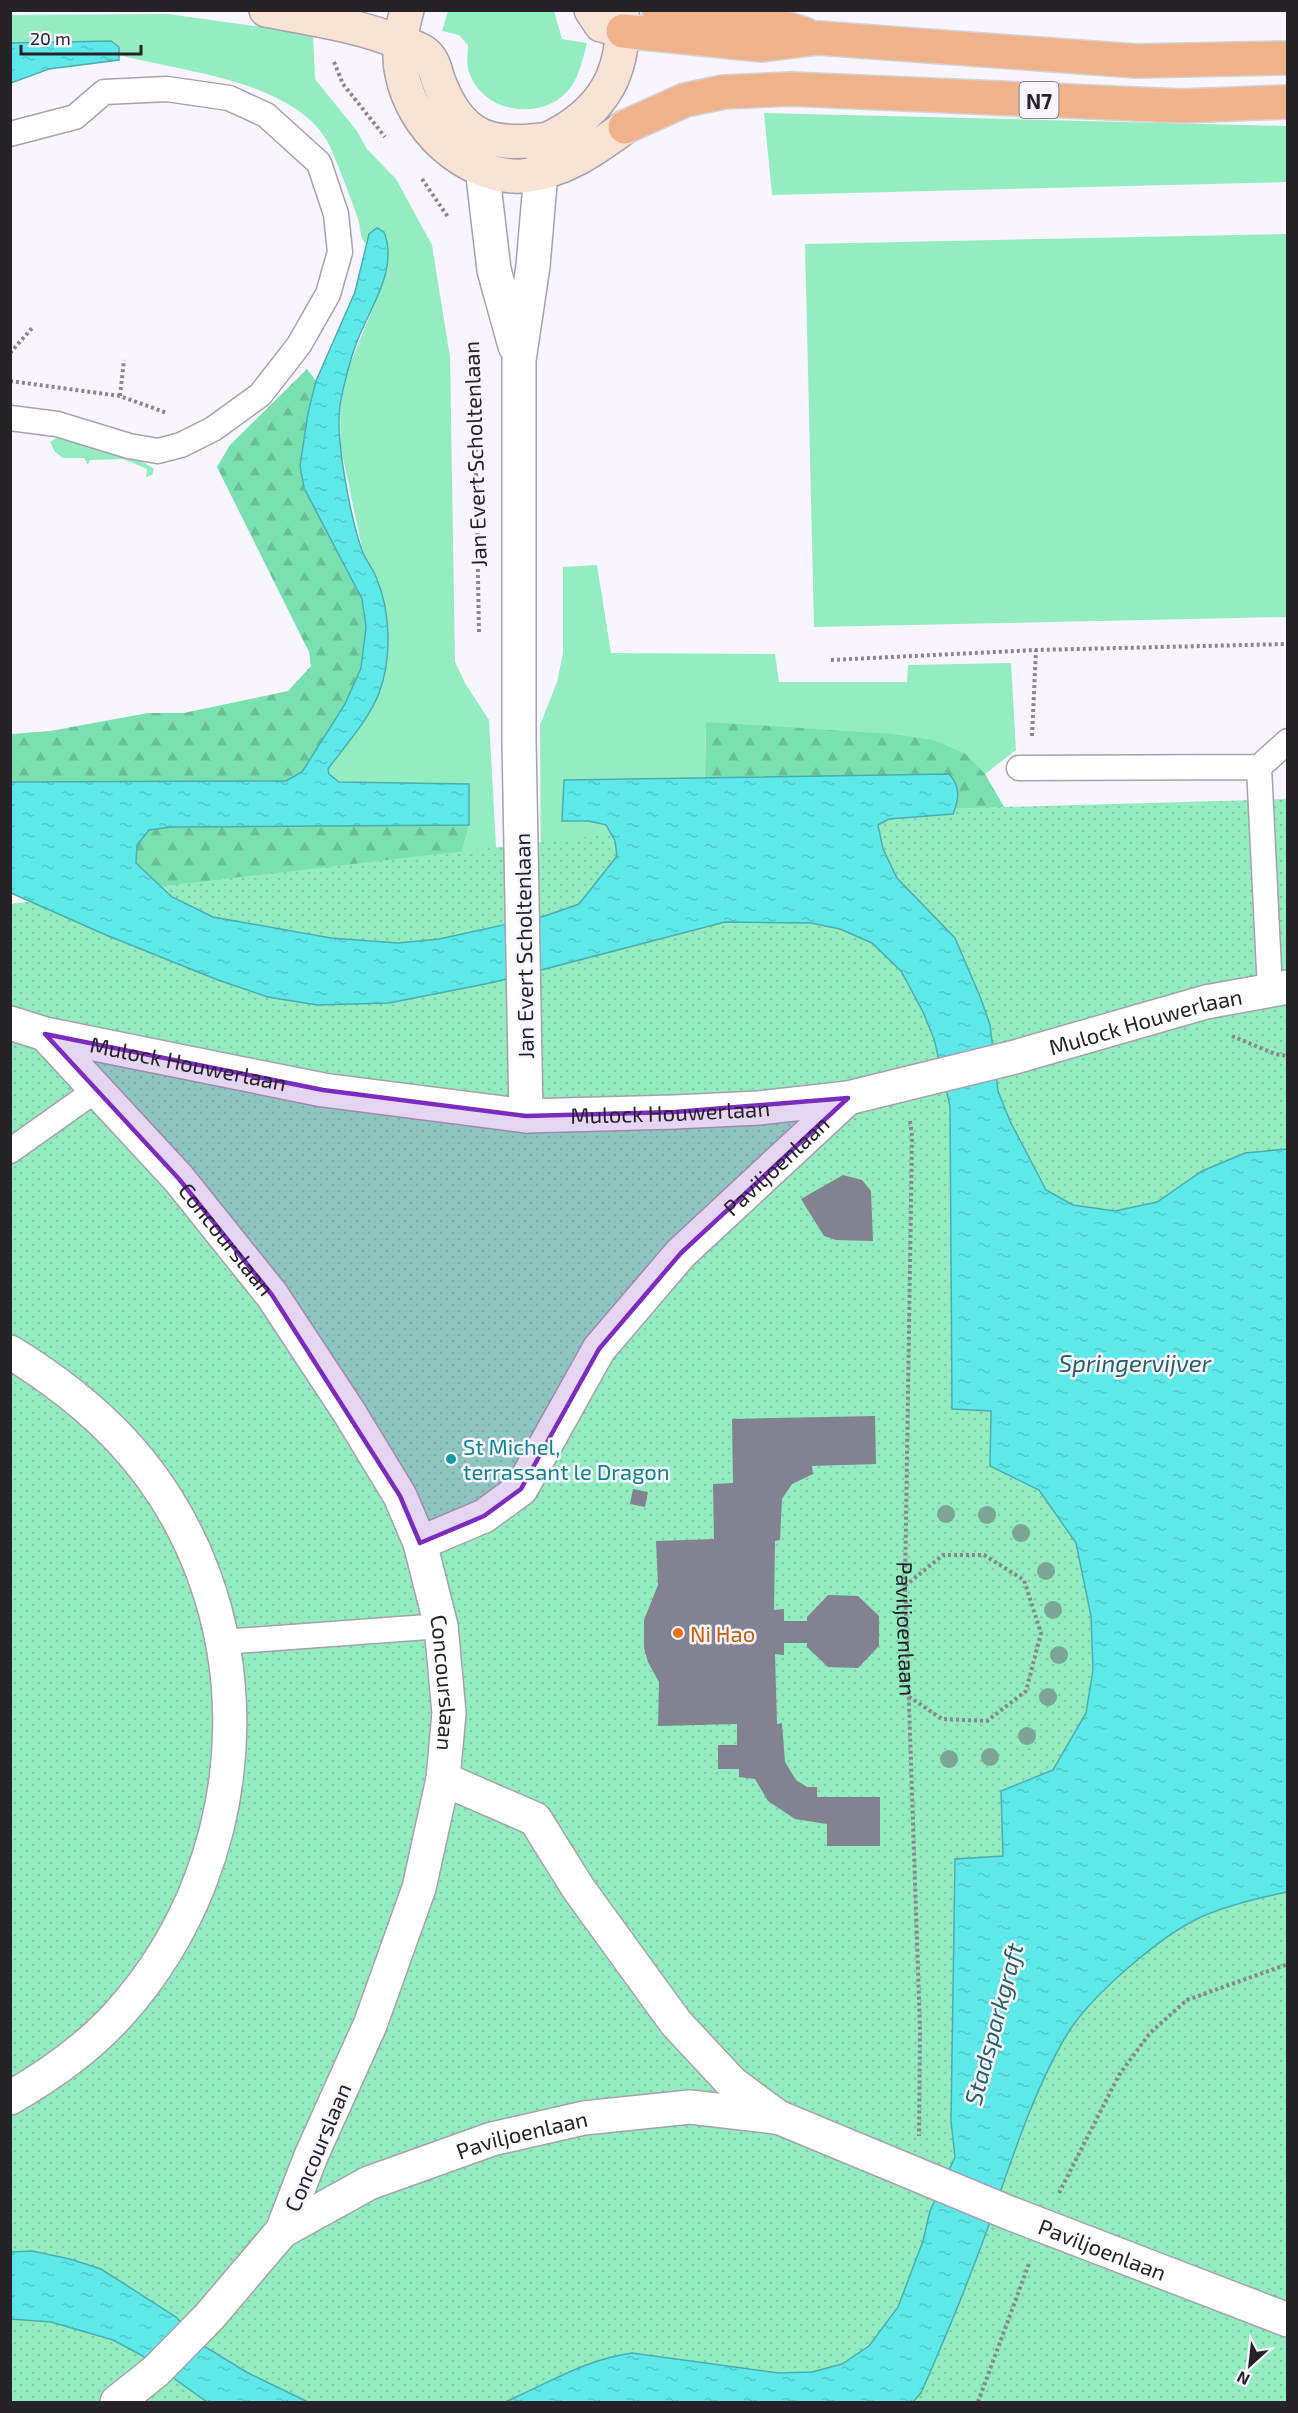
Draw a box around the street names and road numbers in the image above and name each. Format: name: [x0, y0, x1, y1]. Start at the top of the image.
road number: N7: [1020, 82, 1058, 118]
street label: Jan Evert Scholtenlaan: [457, 340, 491, 568]
street label: Jan Evert Scholtenlaan: [508, 833, 538, 1059]
street label: Mulock Houwerlaan: [1046, 983, 1244, 1060]
street label: Mulock Houwerlaan: [88, 1030, 289, 1095]
street label: Mulock Houwerlaan: [570, 1094, 771, 1128]
street label: Paviljoenlaan: [717, 1110, 834, 1220]
street label: Concourslaan: [174, 1177, 280, 1300]
street label: Paviljoenlaan: [892, 1561, 922, 1697]
street label: Concourslaan: [426, 1612, 462, 1752]
street label: Concourslaan: [278, 2079, 356, 2215]
street label: Paviljoenlaan: [452, 2105, 590, 2164]
street label: Paviljoenlaan: [1035, 2212, 1170, 2285]

